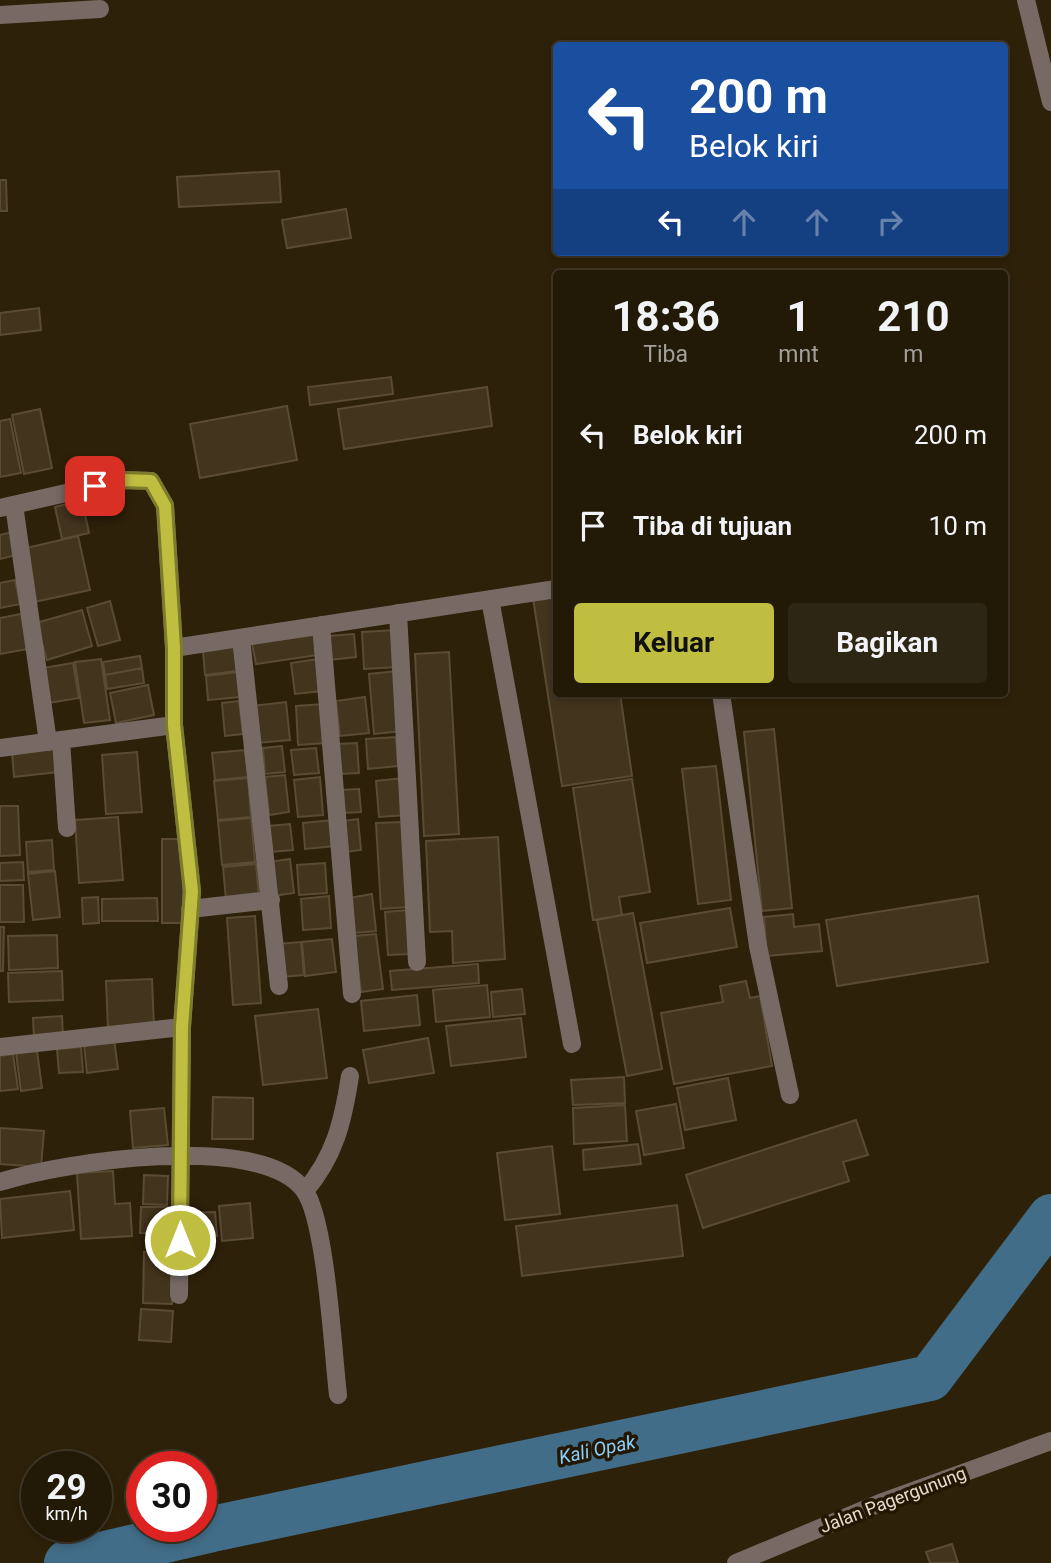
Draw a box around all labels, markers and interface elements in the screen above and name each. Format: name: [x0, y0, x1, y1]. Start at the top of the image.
text: 200 m: [689, 68, 828, 125]
icon: left: [574, 70, 665, 161]
text: Belok kiri: [689, 127, 819, 165]
icon: left: [652, 203, 690, 241]
icon: ahead: [725, 203, 763, 241]
icon: ahead: [798, 203, 836, 241]
icon: right: [871, 203, 909, 241]
text: 18:36: [612, 292, 720, 341]
text: 1: [786, 292, 811, 341]
text: 210: [877, 292, 949, 341]
text: Tiba: [643, 341, 688, 368]
text: mnt: [778, 341, 819, 368]
text: m: [903, 341, 923, 368]
icon: left: [574, 416, 612, 454]
text: Belok kiri: [633, 420, 743, 450]
text: 200 m: [914, 420, 987, 450]
pin: [65, 456, 125, 516]
icon: arrive: [76, 467, 114, 505]
icon: arrive: [574, 507, 612, 545]
text: Tiba di tujuan: [633, 511, 792, 541]
text: 10 m: [929, 511, 987, 541]
button: Keluar: [574, 603, 774, 683]
button: Bagikan: [788, 603, 987, 683]
position arrow: [143, 1203, 217, 1277]
water label: Kali Opak: [557, 1430, 638, 1469]
speed limit sign: 30: [126, 1451, 217, 1542]
street label: Jalan Pagergunung: [817, 1462, 969, 1537]
text: 29: [46, 1467, 87, 1508]
text: km/h: [45, 1503, 88, 1524]

